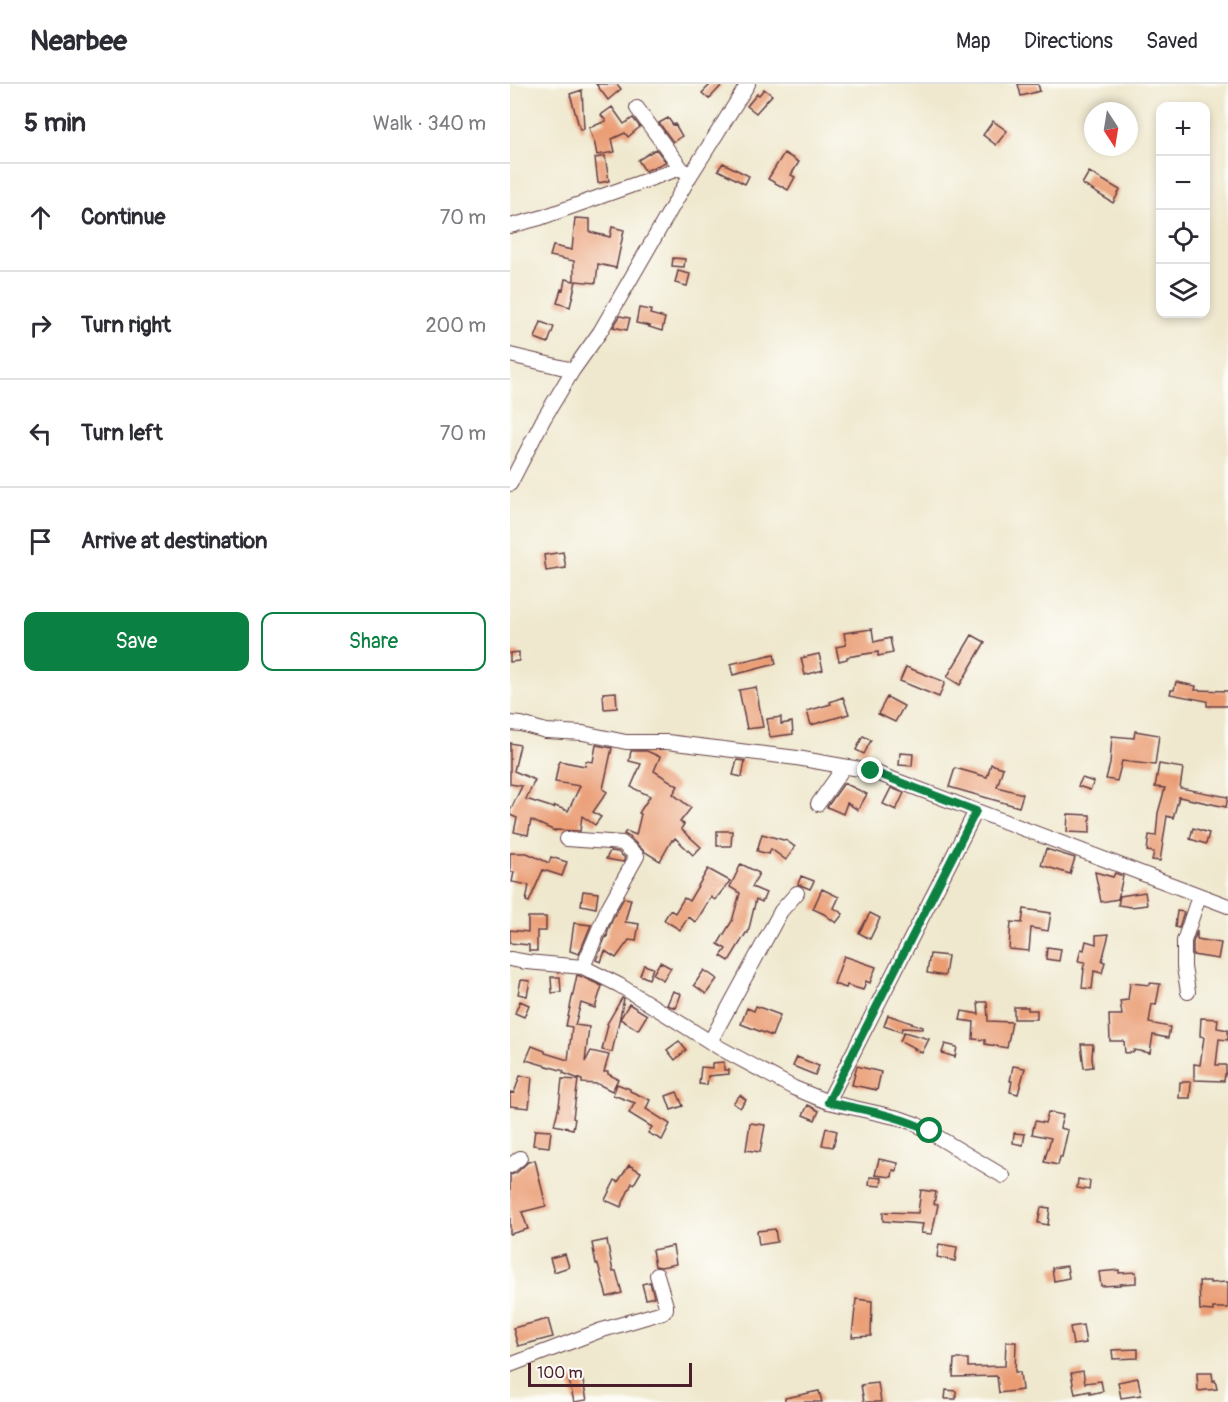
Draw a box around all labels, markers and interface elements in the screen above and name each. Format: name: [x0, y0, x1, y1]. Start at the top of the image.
text: Nearbee: [30, 24, 127, 59]
text: Map: [956, 28, 991, 55]
text: Directions: [1024, 28, 1113, 55]
text: Saved: [1146, 28, 1198, 55]
north arrow: [1084, 102, 1138, 156]
map controls: [1156, 102, 1210, 318]
button: +: [1156, 102, 1210, 156]
text: 5 min: [24, 107, 86, 139]
text: Walk · 340 m: [373, 111, 486, 136]
button: −: [1156, 156, 1210, 210]
icon: ahead: [24, 201, 57, 234]
text: Continue: [81, 203, 165, 231]
text: 70 m: [440, 205, 486, 230]
button: locate: [1156, 210, 1210, 264]
button: layers: [1156, 264, 1210, 318]
icon: right: [24, 309, 57, 342]
text: Turn right: [81, 311, 171, 339]
text: 200 m: [425, 313, 486, 338]
icon: left: [24, 417, 57, 450]
text: Turn left: [81, 419, 163, 447]
text: 70 m: [440, 421, 486, 446]
icon: arrive: [24, 525, 57, 558]
text: Arrive at destination: [81, 527, 267, 555]
button: Save: [24, 612, 249, 671]
button: Share: [261, 612, 486, 671]
route end: [857, 757, 883, 783]
route start: [916, 1117, 942, 1143]
scale bar: [528, 1360, 692, 1388]
text: 100 m: [537, 1363, 583, 1383]

